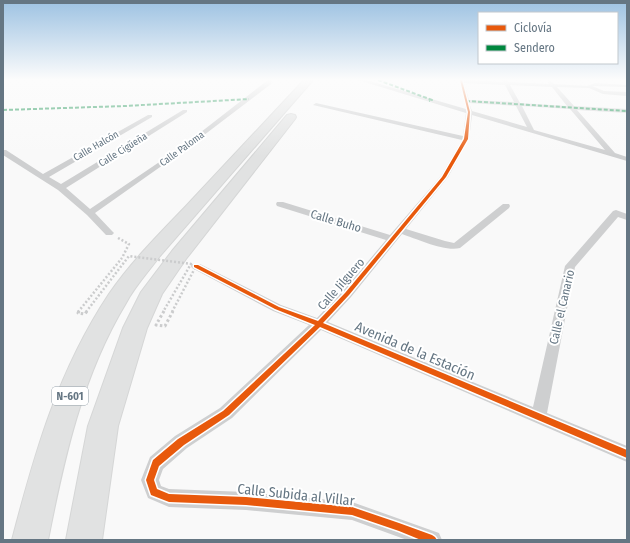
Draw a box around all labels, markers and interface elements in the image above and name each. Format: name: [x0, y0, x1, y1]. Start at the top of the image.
legend: [478, 12, 618, 64]
text: Ciclovía: [514, 21, 552, 35]
text: Sendero: [514, 41, 555, 55]
street label: Calle Halcón: [71, 128, 121, 164]
street label: Calle Paloma: [157, 129, 207, 169]
street label: Calle Cigüeña: [97, 130, 150, 170]
street label: Calle Buho: [309, 207, 363, 235]
street label: Calle Jilguero: [315, 255, 367, 313]
street label: Calle el Canario: [547, 268, 577, 346]
street label: Avenida de la Estación: [353, 318, 477, 384]
road number: N-601: [52, 387, 88, 405]
street label: Calle Subida al Villar: [237, 480, 355, 510]

